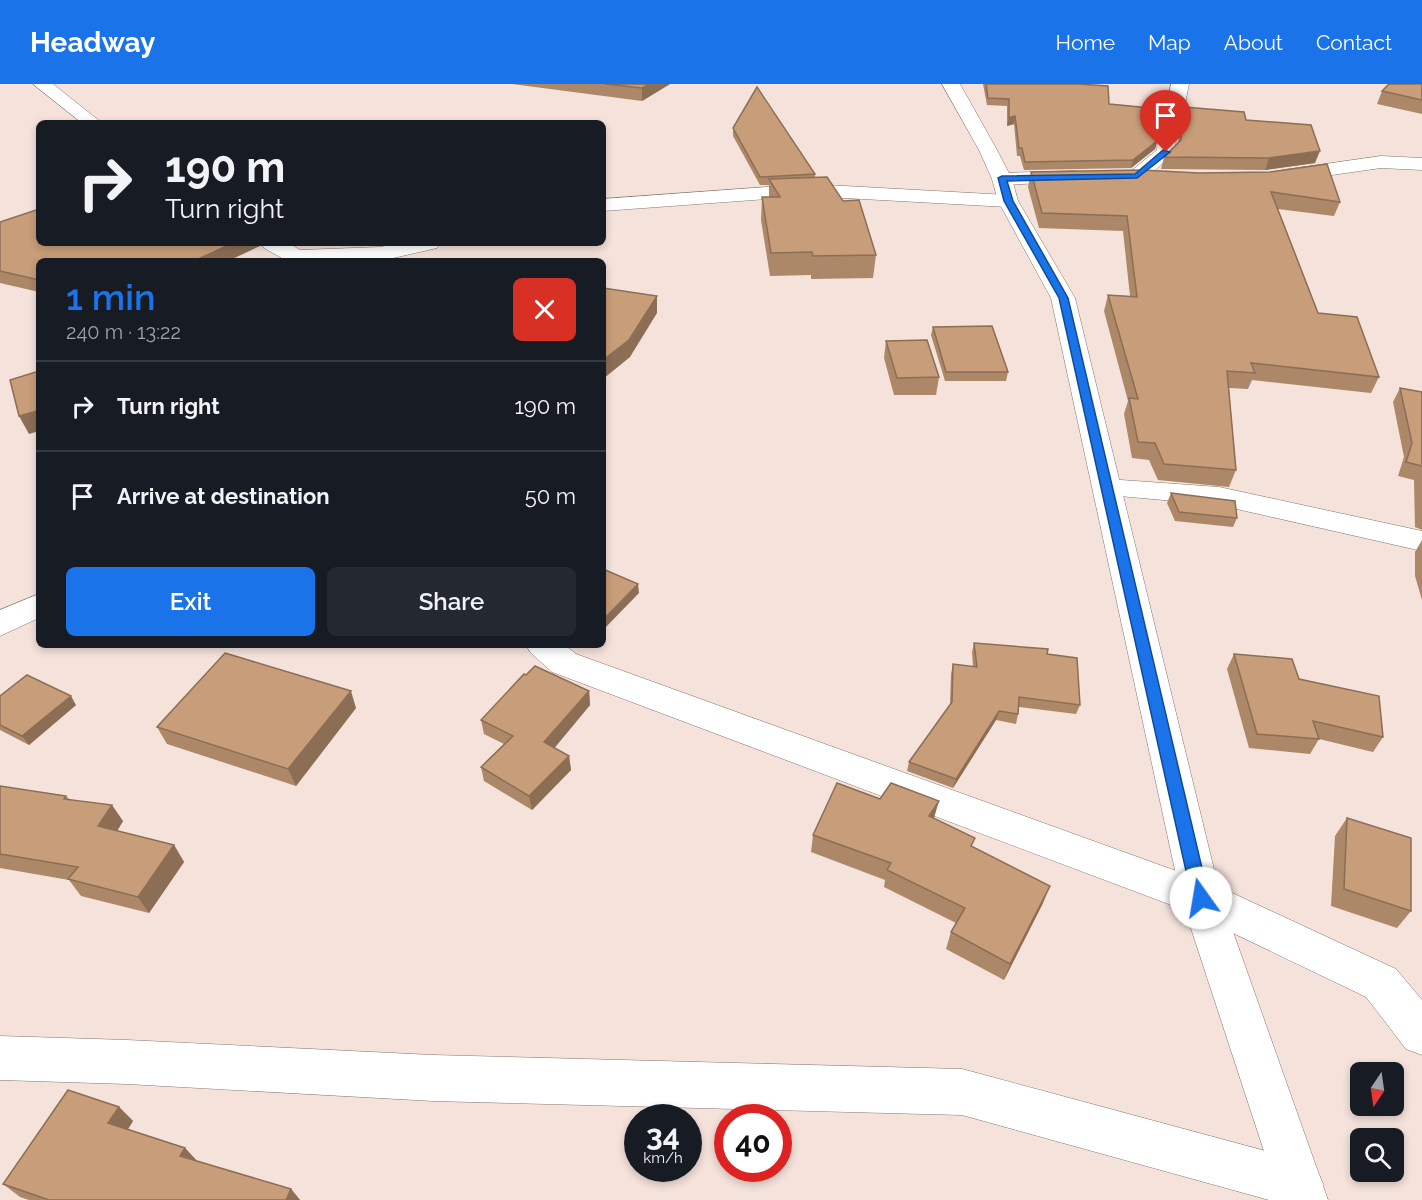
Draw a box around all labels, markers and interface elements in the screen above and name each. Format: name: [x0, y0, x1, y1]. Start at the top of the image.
text: Headway: [30, 26, 155, 59]
text: Home: [1056, 30, 1115, 55]
text: Map: [1148, 30, 1191, 55]
text: About: [1224, 30, 1283, 55]
text: Contact: [1316, 30, 1392, 55]
pin: [1140, 90, 1191, 152]
icon: arrive: [1149, 99, 1182, 132]
text: 190 m: [165, 143, 285, 192]
icon: right: [66, 144, 144, 222]
text: Turn right: [165, 193, 284, 224]
text: 1 min: [66, 276, 155, 318]
button: close: [513, 278, 576, 341]
text: 240 m · 13:22: [66, 320, 181, 344]
icon: right: [66, 390, 99, 423]
text: Turn right: [117, 393, 220, 419]
text: 190 m: [514, 393, 576, 419]
icon: arrive: [66, 480, 99, 513]
text: Arrive at destination: [117, 483, 330, 509]
text: 50 m: [525, 483, 576, 509]
button: Exit: [66, 567, 315, 636]
button: Share: [327, 567, 576, 636]
position arrow: [1169, 866, 1233, 930]
north arrow: [1350, 1062, 1404, 1116]
map controls: [1350, 1062, 1404, 1182]
speed limit sign: 40: [714, 1104, 792, 1182]
text: 34: [646, 1118, 680, 1153]
button: search: [1350, 1128, 1404, 1182]
text: km/h: [643, 1149, 683, 1167]

